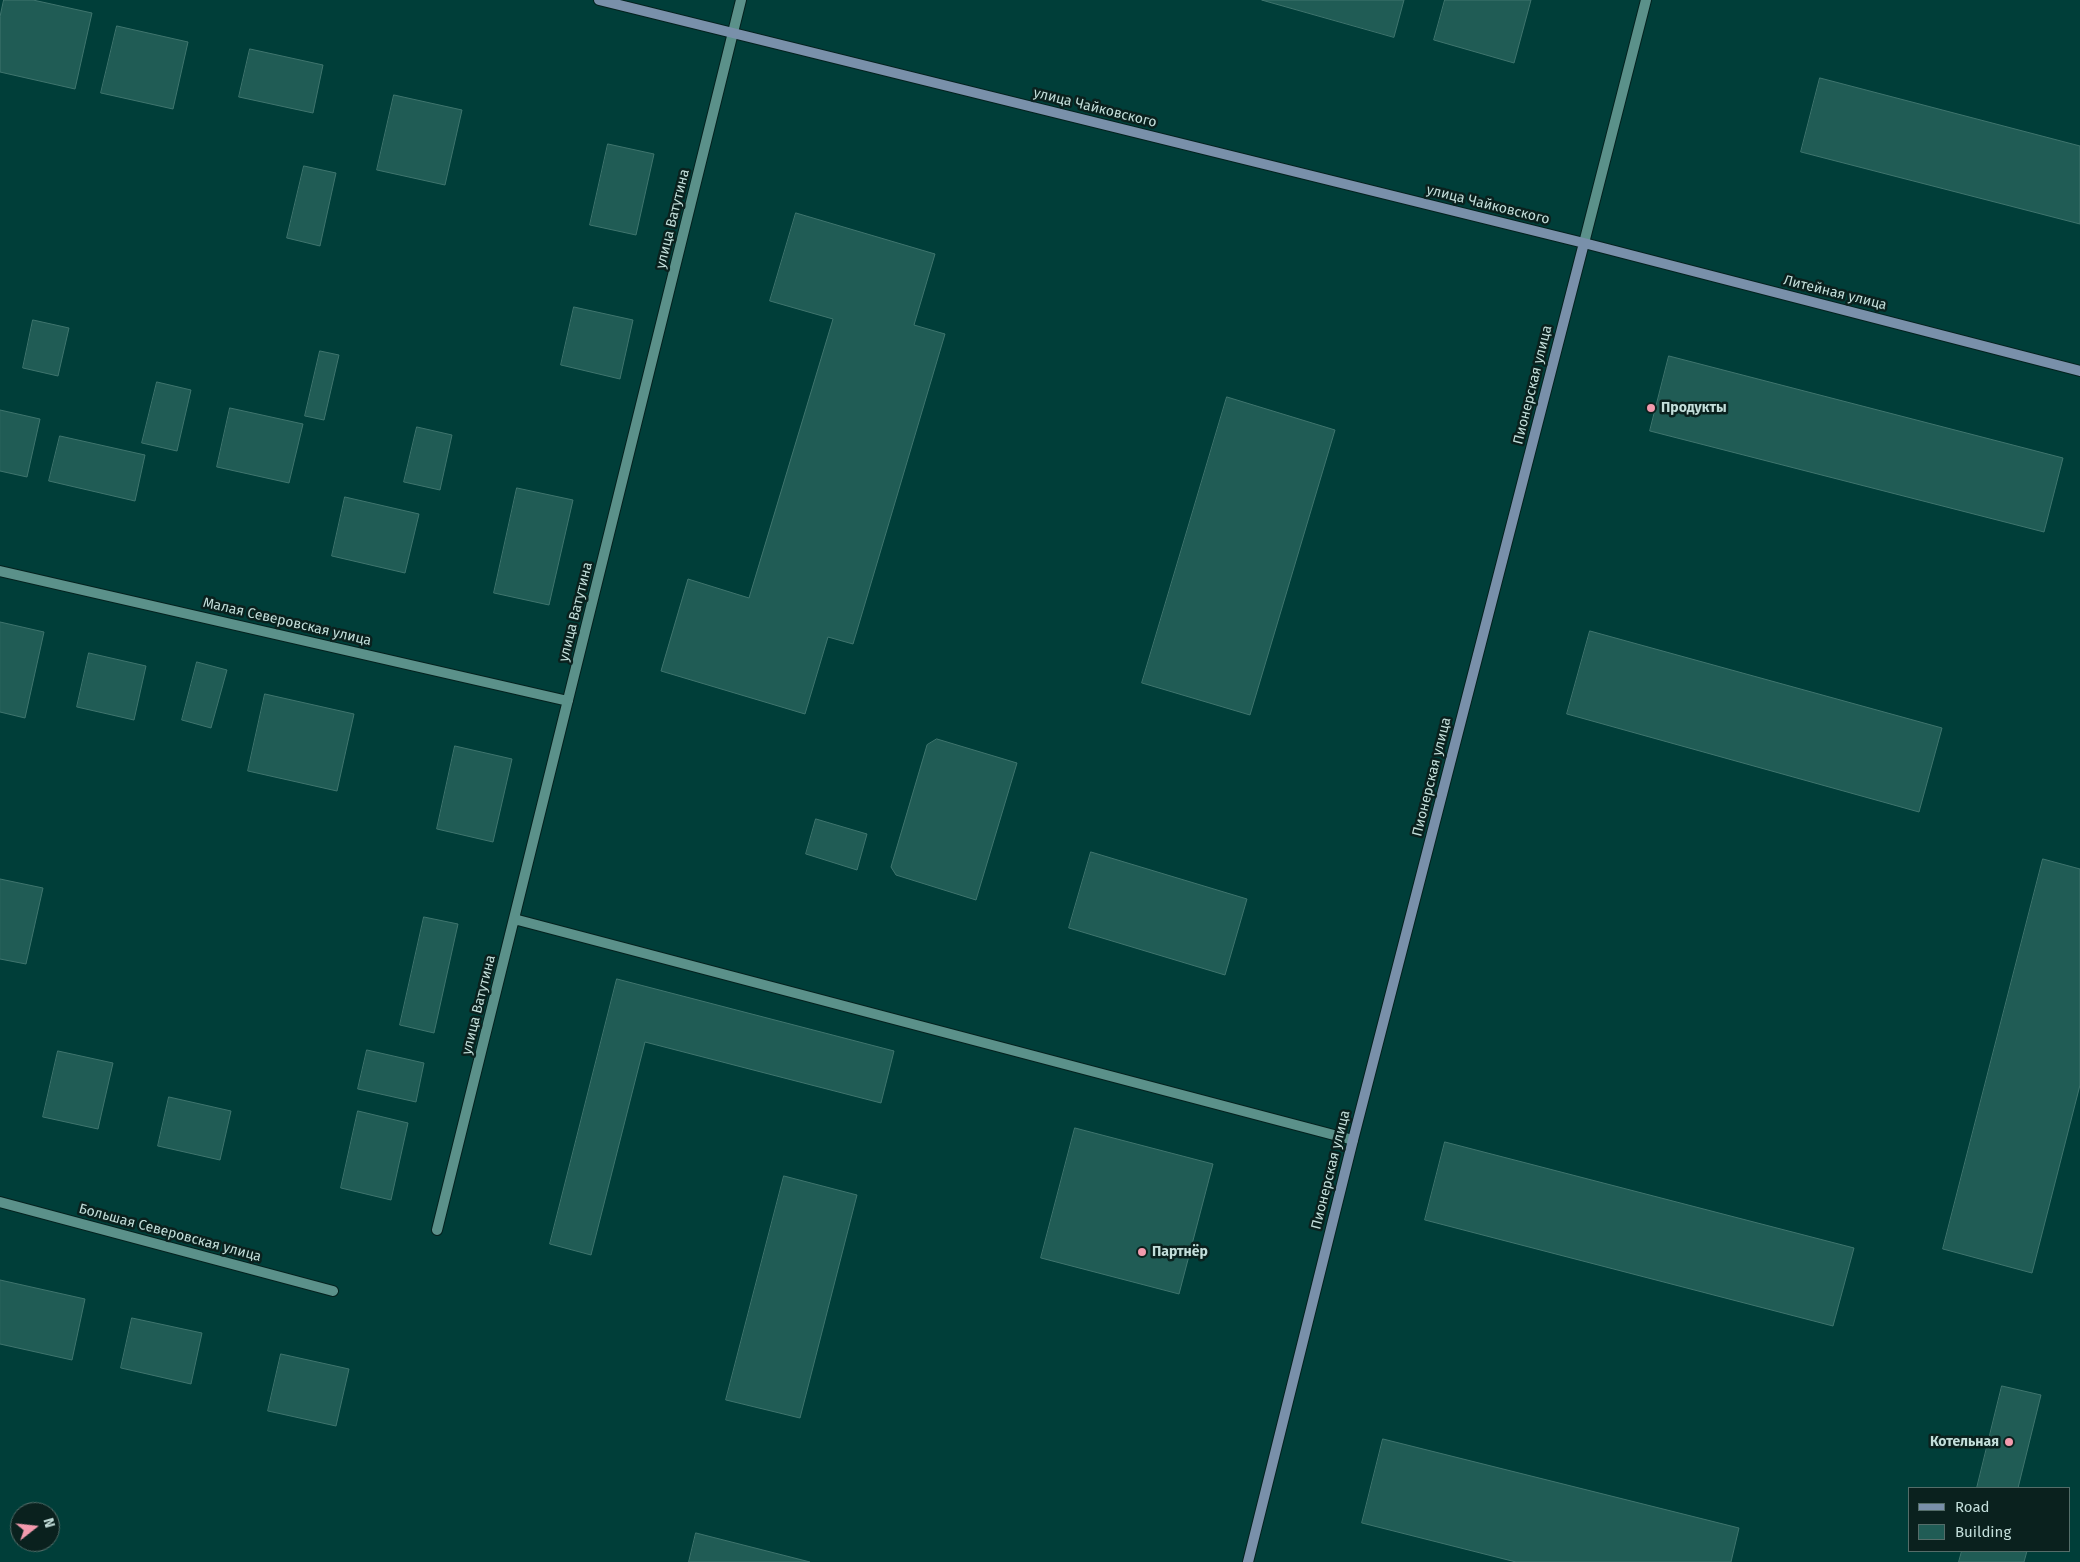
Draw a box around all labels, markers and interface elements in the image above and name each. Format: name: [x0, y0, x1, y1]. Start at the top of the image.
street label: улица Чайковского: [1032, 85, 1158, 131]
street label: улица Ватутина: [652, 167, 694, 271]
street label: улица Чайковского: [1425, 182, 1551, 228]
street label: Литейная улица: [1782, 272, 1888, 314]
street label: Пионерская улица: [1510, 324, 1556, 446]
place label: Продукты: [1661, 400, 1727, 416]
marker: Продукты: [1645, 402, 1657, 414]
street label: улица Ватутина: [555, 560, 597, 664]
street label: Малая Северовская улица: [201, 594, 373, 650]
street label: Пионерская улица: [1409, 716, 1455, 838]
street label: улица Ватутина: [458, 953, 500, 1057]
street label: Пионерская улица: [1308, 1109, 1354, 1231]
street label: Большая Северовская улица: [77, 1201, 263, 1265]
place label: Партнёр: [1152, 1244, 1208, 1260]
marker: Партнёр: [1136, 1246, 1148, 1258]
place label: Котельная: [1930, 1434, 1999, 1450]
marker: Котельная: [2003, 1436, 2015, 1448]
legend: [1908, 1487, 2070, 1552]
text: Road: [1955, 1498, 1990, 1516]
north arrow: [10, 1502, 60, 1552]
text: N: [39, 1516, 58, 1530]
text: Building: [1955, 1523, 2011, 1541]

